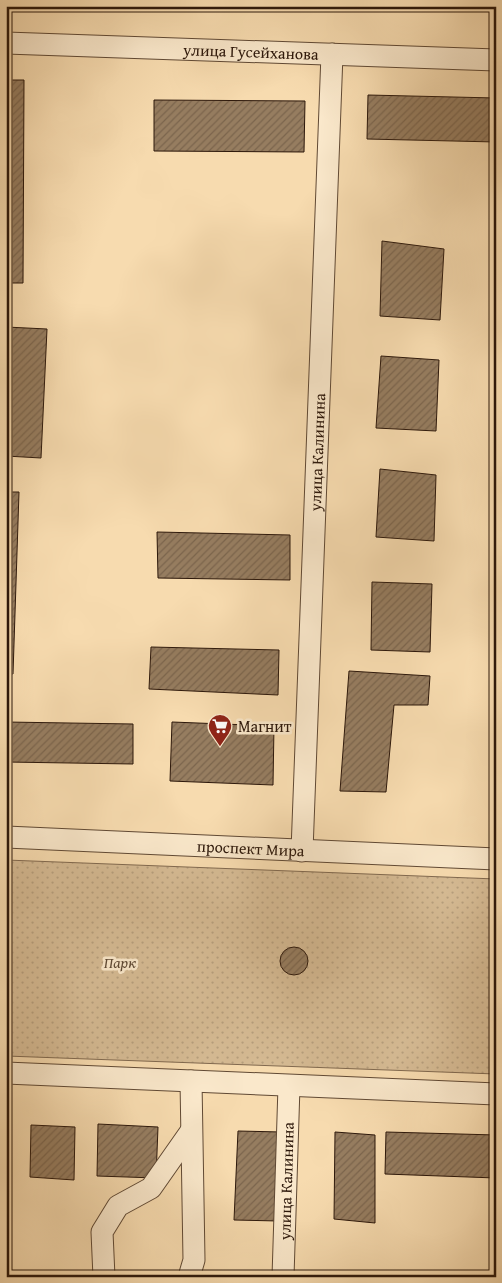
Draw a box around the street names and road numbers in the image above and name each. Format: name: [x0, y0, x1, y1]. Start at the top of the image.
street label: улица Гусейханова: [182, 37, 319, 66]
street label: улица Калинина: [303, 392, 331, 513]
street label: проспект Мира: [197, 834, 305, 862]
street label: улица Калинина: [272, 1121, 300, 1242]

